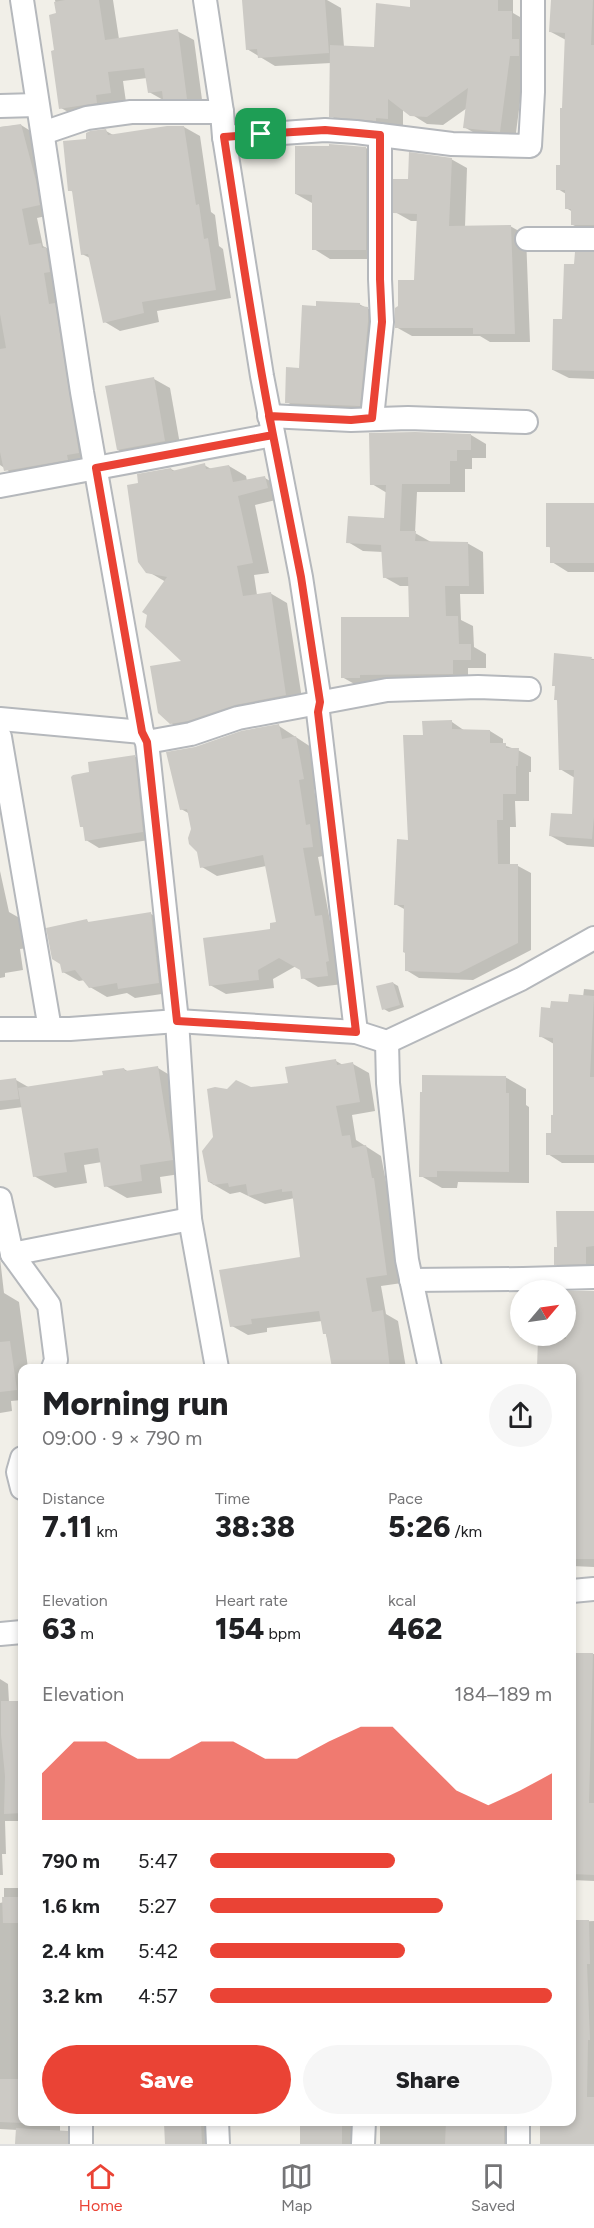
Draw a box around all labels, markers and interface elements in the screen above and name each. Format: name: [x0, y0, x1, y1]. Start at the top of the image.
pin: [235, 108, 286, 159]
icon: arrive: [244, 117, 277, 150]
north arrow: [510, 1280, 576, 1346]
map controls: [510, 1280, 576, 1346]
text: Morning run: [42, 1384, 228, 1423]
button: share: [489, 1384, 552, 1447]
text: 09:00 · 9 × 790 m: [42, 1426, 202, 1450]
text: Distance: [42, 1489, 105, 1508]
text: Time: [215, 1489, 250, 1508]
text: Pace: [388, 1489, 423, 1508]
text: 7.11: [42, 1508, 93, 1545]
text: 38:38: [215, 1508, 295, 1545]
text: 5:26: [388, 1508, 450, 1545]
text: km: [93, 1522, 118, 1541]
text: /km: [450, 1522, 482, 1541]
text: Elevation: [42, 1591, 108, 1610]
text: Heart rate: [215, 1591, 288, 1610]
text: kcal: [388, 1591, 416, 1610]
text: 63: [42, 1610, 76, 1647]
text: 154: [215, 1610, 264, 1647]
text: 462: [388, 1610, 442, 1647]
text: m: [76, 1624, 94, 1643]
text: bpm: [264, 1624, 301, 1643]
text: Elevation: [42, 1682, 124, 1706]
text: 184–189 m: [454, 1682, 552, 1706]
text: 790 m: [42, 1849, 100, 1873]
text: 5:47: [138, 1849, 178, 1873]
text: 1.6 km: [42, 1894, 100, 1918]
text: 5:27: [138, 1894, 176, 1918]
text: 2.4 km: [42, 1939, 104, 1963]
text: 5:42: [138, 1939, 178, 1963]
text: 3.2 km: [42, 1984, 103, 2008]
text: 4:57: [138, 1984, 178, 2008]
button: Save: [42, 2045, 291, 2114]
button: Share: [303, 2045, 552, 2114]
tab: Home: [79, 2160, 123, 2215]
tab: Map: [280, 2160, 313, 2215]
tab: Saved: [471, 2160, 515, 2215]

